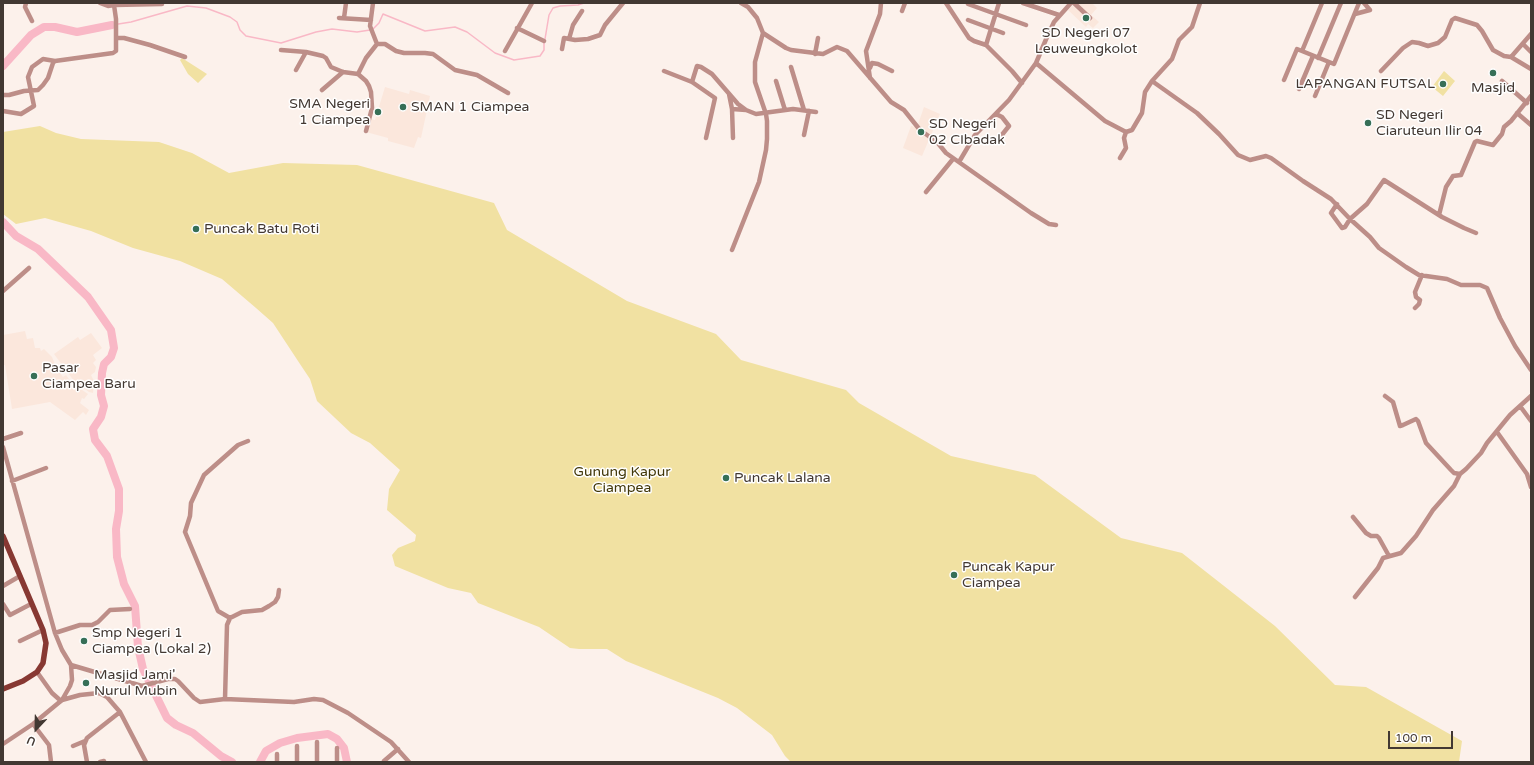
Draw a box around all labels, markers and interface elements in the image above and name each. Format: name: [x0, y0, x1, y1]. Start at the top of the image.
marker: SD Negeri 07 Leuweungkolot: [1081, 13, 1091, 23]
place label: SD Negeri 07 Leuweungkolot: [1035, 25, 1137, 58]
marker: Masjid: [1488, 68, 1498, 78]
place label: LAPANGAN FUTSAL: [1296, 76, 1435, 92]
marker: LAPANGAN FUTSAL: [1438, 79, 1448, 89]
place label: Masjid: [1471, 80, 1515, 96]
place label: SMA Negeri 1 Ciampea: [289, 96, 370, 128]
place label: SMAN 1 Ciampea: [411, 99, 529, 115]
marker: SMAN 1 Ciampea: [398, 102, 408, 112]
marker: SMA Negeri 1 Ciampea: [373, 107, 383, 117]
place label: SD Negeri Ciaruteun Ilir 04: [1376, 107, 1482, 140]
place label: SD Negeri 02 CIbadak: [929, 116, 1005, 148]
marker: SD Negeri Ciaruteun Ilir 04: [1363, 118, 1373, 128]
marker: SD Negeri 02 CIbadak: [916, 127, 926, 137]
place label: Puncak Batu Roti: [204, 221, 319, 237]
marker: Puncak Batu Roti: [191, 224, 201, 234]
place label: Pasar Ciampea Baru: [42, 360, 136, 392]
marker: Pasar Ciampea Baru: [29, 371, 39, 381]
park label: Gunung Kapur Ciampea: [573, 464, 671, 496]
place label: Puncak Lalana: [734, 470, 831, 486]
marker: Puncak Lalana: [721, 473, 731, 483]
place label: Puncak Kapur Ciampea: [962, 559, 1055, 592]
marker: Puncak Kapur Ciampea: [949, 570, 959, 580]
place label: Smp Negeri 1 Ciampea (Lokal 2): [92, 625, 211, 658]
marker: Smp Negeri 1 Ciampea (Lokal 2): [79, 636, 89, 646]
place label: Masjid Jami' Nurul Mubin: [94, 667, 177, 700]
marker: Masjid Jami' Nurul Mubin: [81, 678, 91, 688]
north arrow: [16, 709, 56, 749]
scale bar: [1390, 723, 1455, 749]
text: 100 m: [1395, 731, 1432, 745]
text: U: [25, 733, 38, 748]

